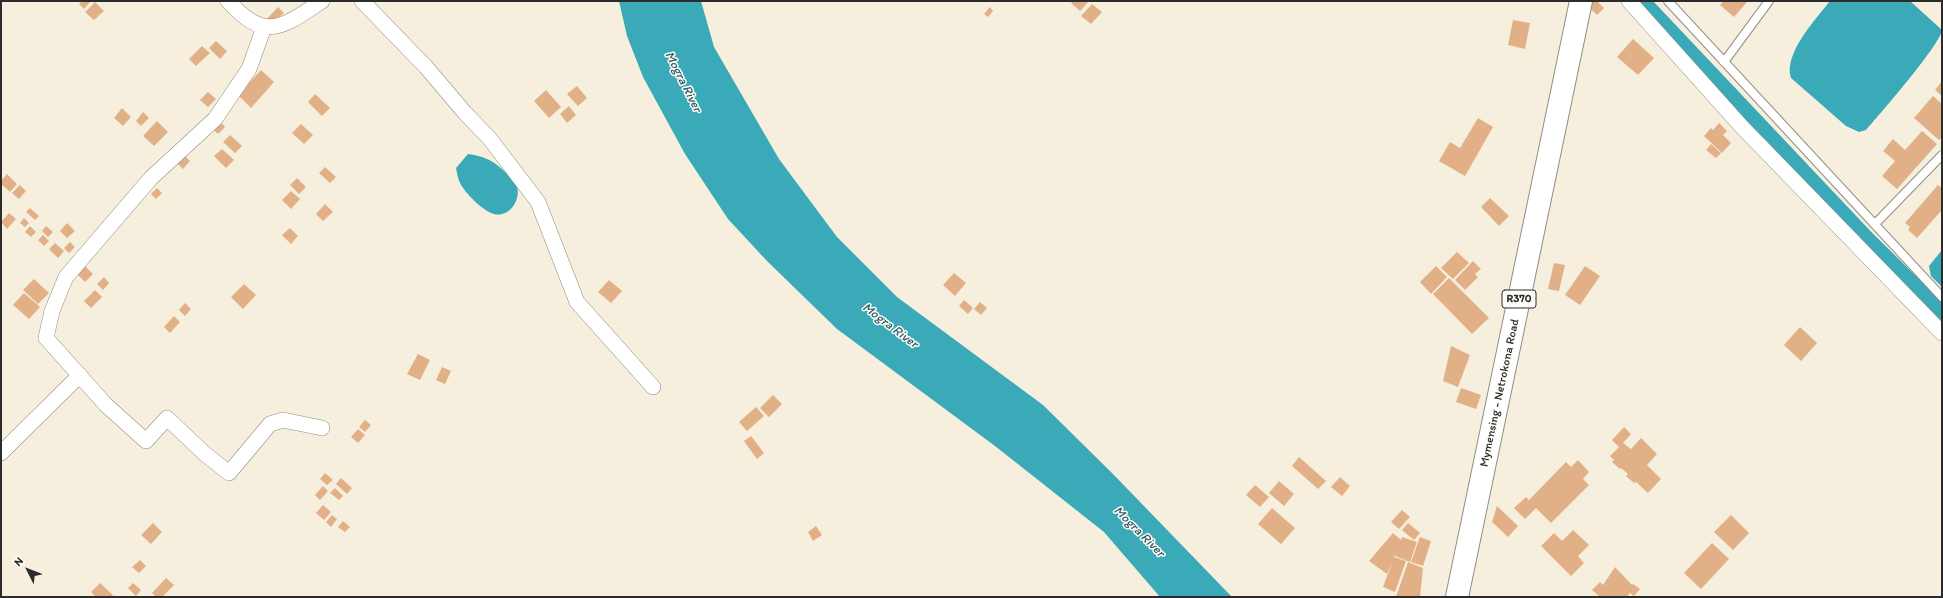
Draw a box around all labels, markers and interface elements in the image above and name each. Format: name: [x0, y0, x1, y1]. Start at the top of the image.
water label: Mogra River: [661, 49, 705, 115]
road number: R370: [1502, 290, 1536, 308]
water label: Mogra River: [859, 300, 921, 352]
street label: Mymensing - Netrokona Road: [1477, 318, 1523, 468]
water label: Mogra River: [1110, 503, 1168, 561]
north arrow: [8, 550, 48, 590]
text: N: [11, 555, 26, 569]

